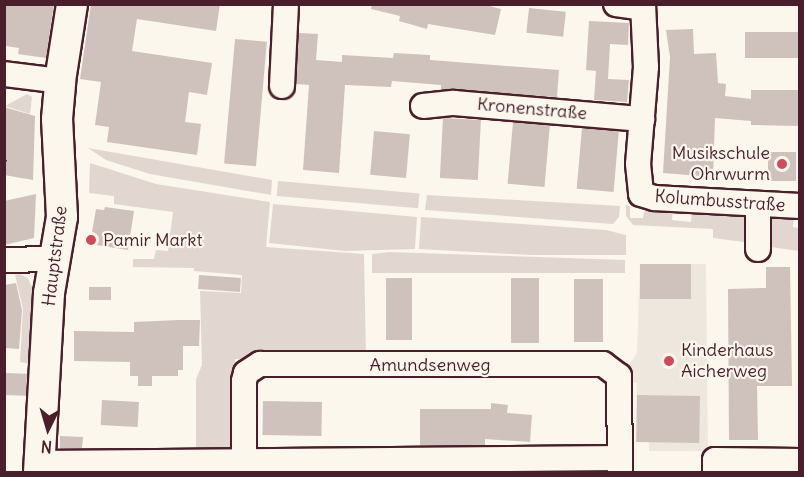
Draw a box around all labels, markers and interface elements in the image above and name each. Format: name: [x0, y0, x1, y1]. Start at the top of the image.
street label: Kronenstraße: [476, 93, 588, 125]
place label: Musikschule Ohrwurm: [672, 143, 770, 186]
marker: Musikschule Ohrwurm: [775, 157, 789, 171]
street label: Kolumbusstraße: [654, 186, 786, 216]
street label: Hauptstraße: [38, 205, 72, 307]
place label: Pamir Markt: [103, 229, 202, 251]
marker: Pamir Markt: [84, 233, 98, 247]
place label: Kinderhaus Aicherweg: [681, 340, 773, 382]
street label: Amundsenweg: [370, 354, 490, 376]
marker: Kinderhaus Aicherweg: [662, 354, 676, 368]
north arrow: [18, 399, 78, 459]
text: N: [40, 436, 53, 457]

